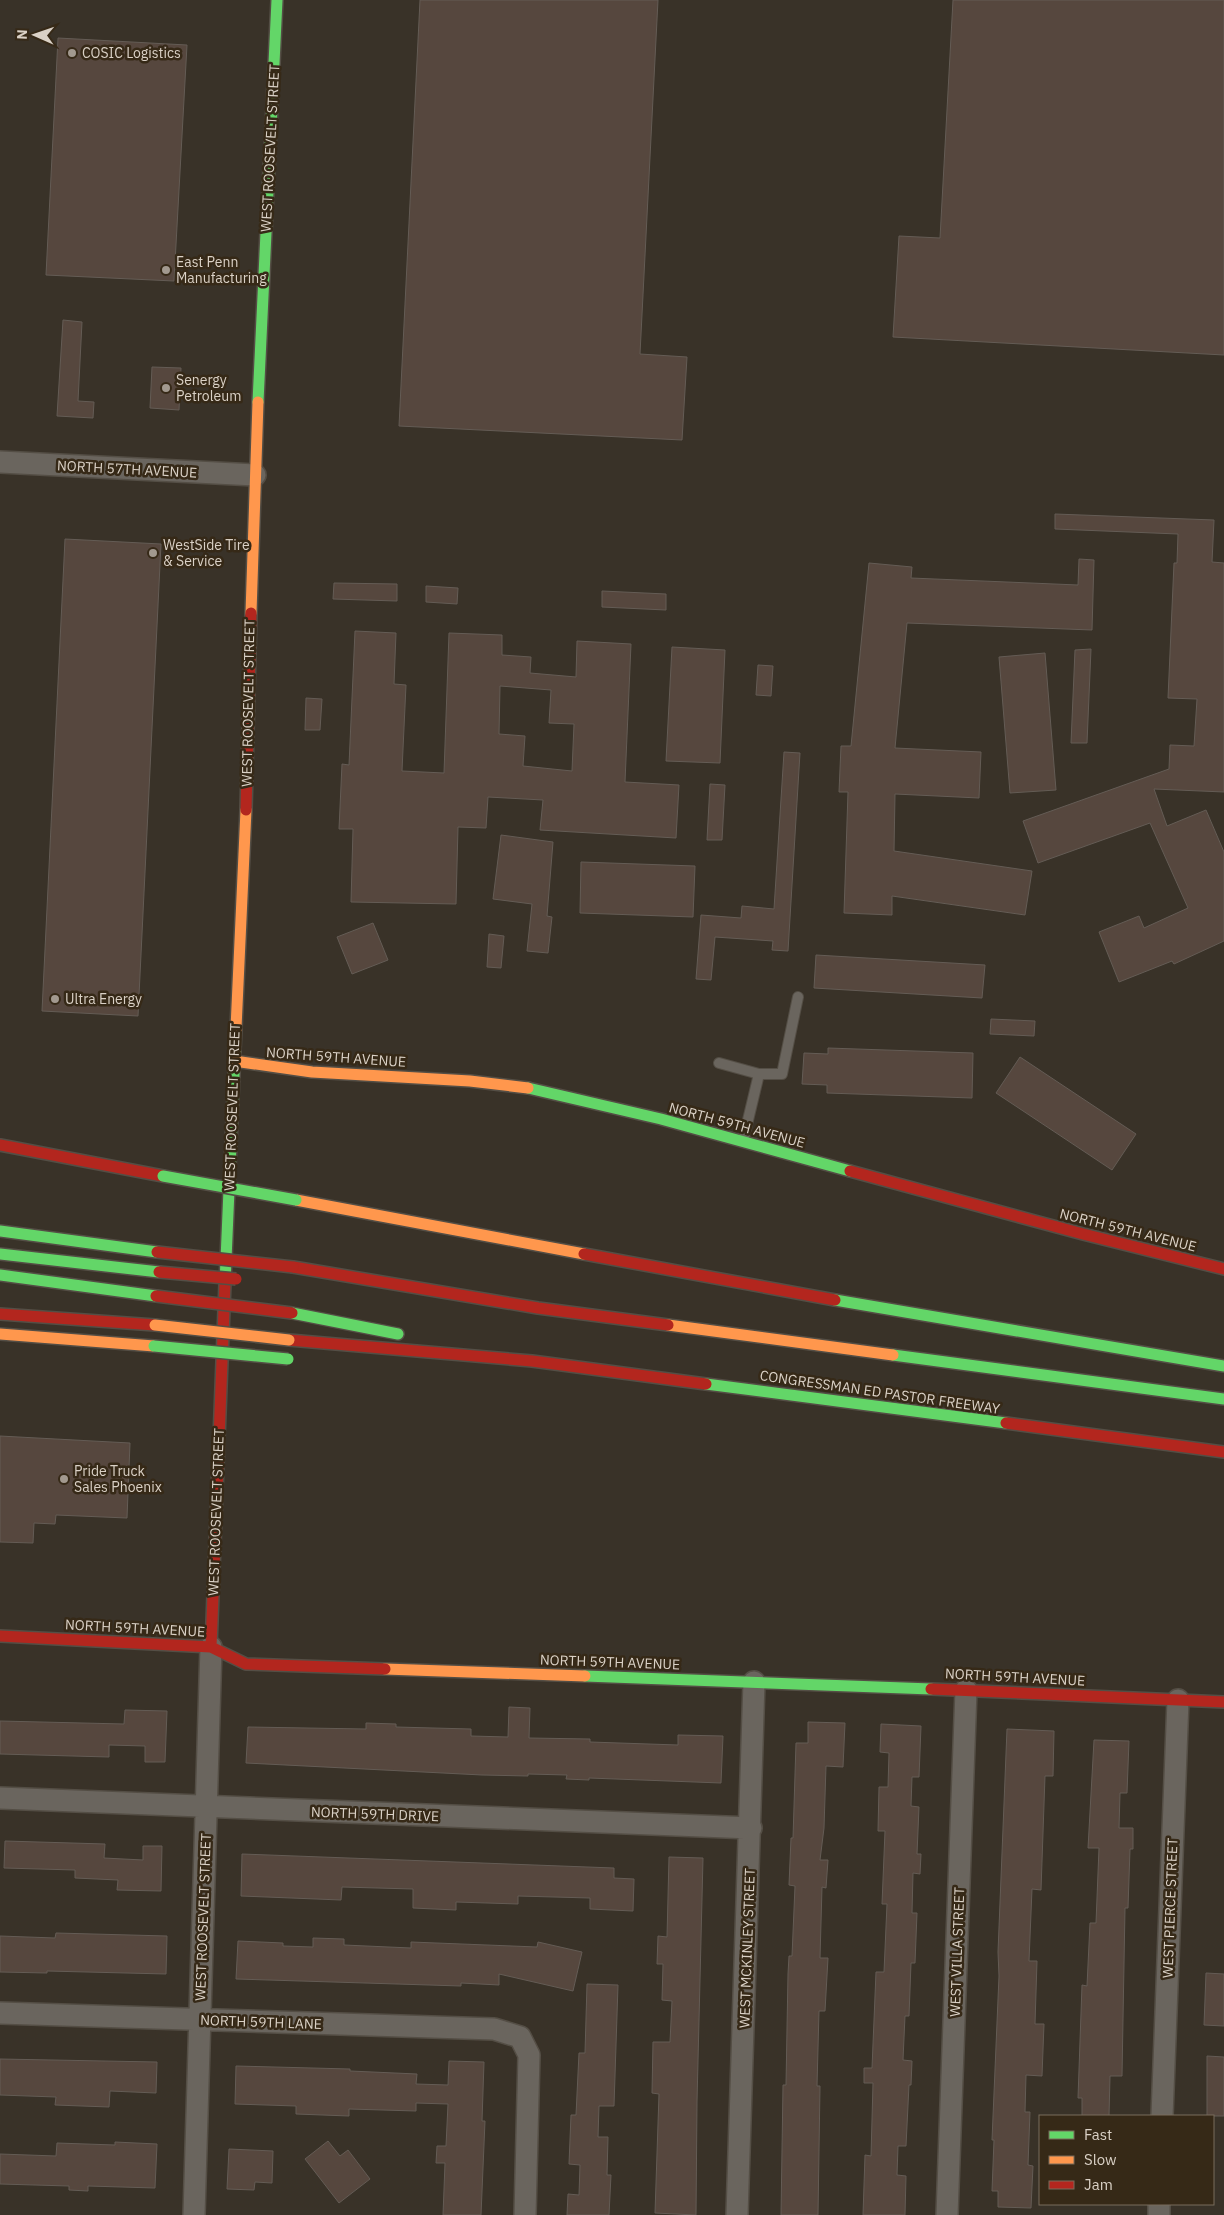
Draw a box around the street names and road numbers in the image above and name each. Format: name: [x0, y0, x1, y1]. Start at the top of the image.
street label: WEST ROOSEVELT STREET: [257, 64, 283, 232]
street label: NORTH 57TH AVENUE: [56, 456, 198, 482]
street label: WEST ROOSEVELT STREET: [238, 619, 258, 787]
street label: WEST ROOSEVELT STREET: [220, 1023, 244, 1191]
street label: NORTH 59TH AVENUE: [265, 1043, 407, 1071]
street label: NORTH 59TH AVENUE: [667, 1098, 807, 1152]
street label: NORTH 59TH AVENUE: [1058, 1204, 1198, 1256]
street label: CONGRESSMAN ED PASTOR FREEWAY: [759, 1366, 1002, 1418]
street label: WEST ROOSEVELT STREET: [204, 1428, 228, 1596]
street label: NORTH 59TH AVENUE: [64, 1615, 206, 1641]
street label: NORTH 59TH AVENUE: [540, 1651, 680, 1673]
street label: NORTH 59TH AVENUE: [944, 1664, 1086, 1690]
street label: NORTH 59TH DRIVE: [311, 1803, 439, 1825]
street label: WEST ROOSEVELT STREET: [191, 1833, 215, 2001]
street label: WEST PIERCE STREET: [1159, 1838, 1181, 1978]
street label: WEST MCKINLEY STREET: [735, 1868, 759, 2028]
street label: WEST VILLA STREET: [946, 1887, 968, 2017]
street label: NORTH 59TH LANE: [200, 2011, 322, 2033]

